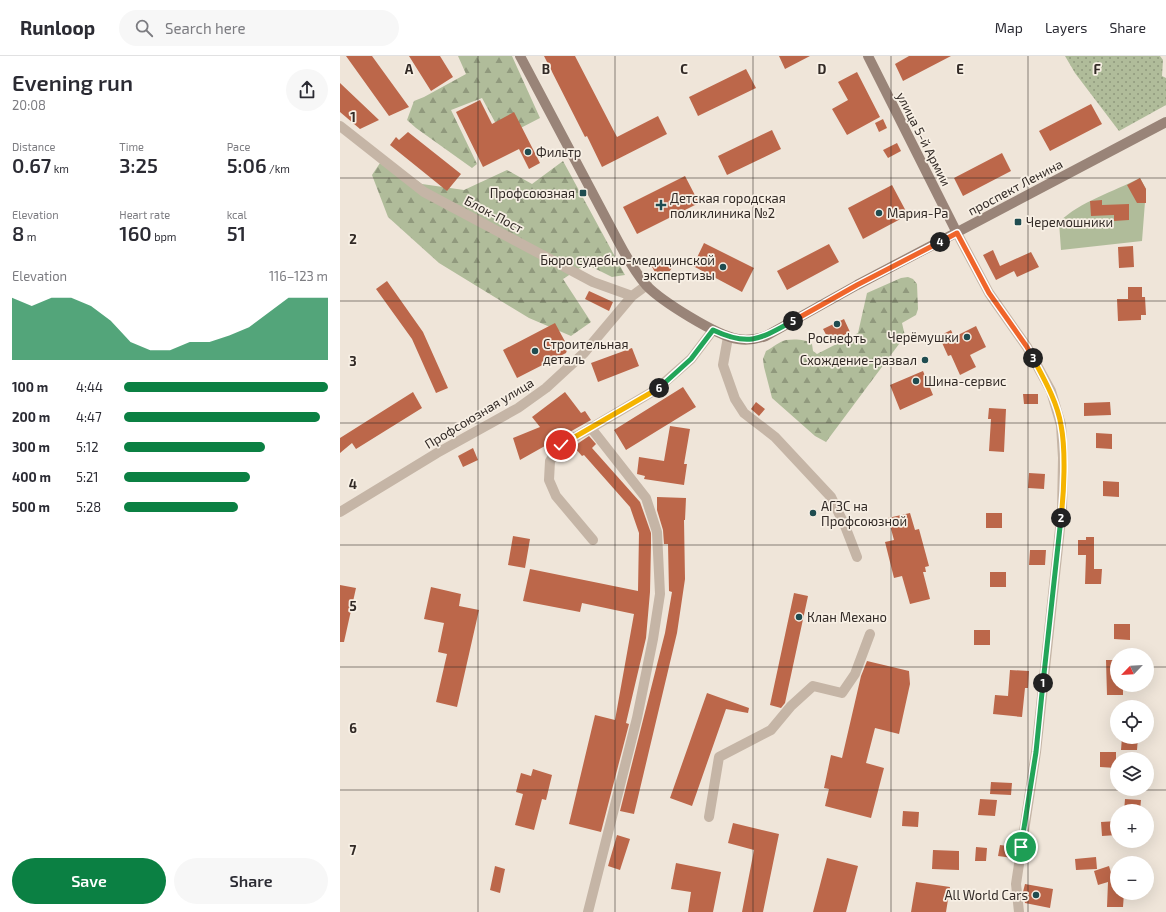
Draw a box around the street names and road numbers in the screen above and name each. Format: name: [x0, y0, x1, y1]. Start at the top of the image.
street label: улица 5-й Армии: [893, 89, 955, 189]
street label: проспект Ленина: [965, 155, 1065, 219]
street label: Блок-Пост: [462, 192, 527, 236]
street label: Профсоюзная улица: [421, 374, 537, 452]

